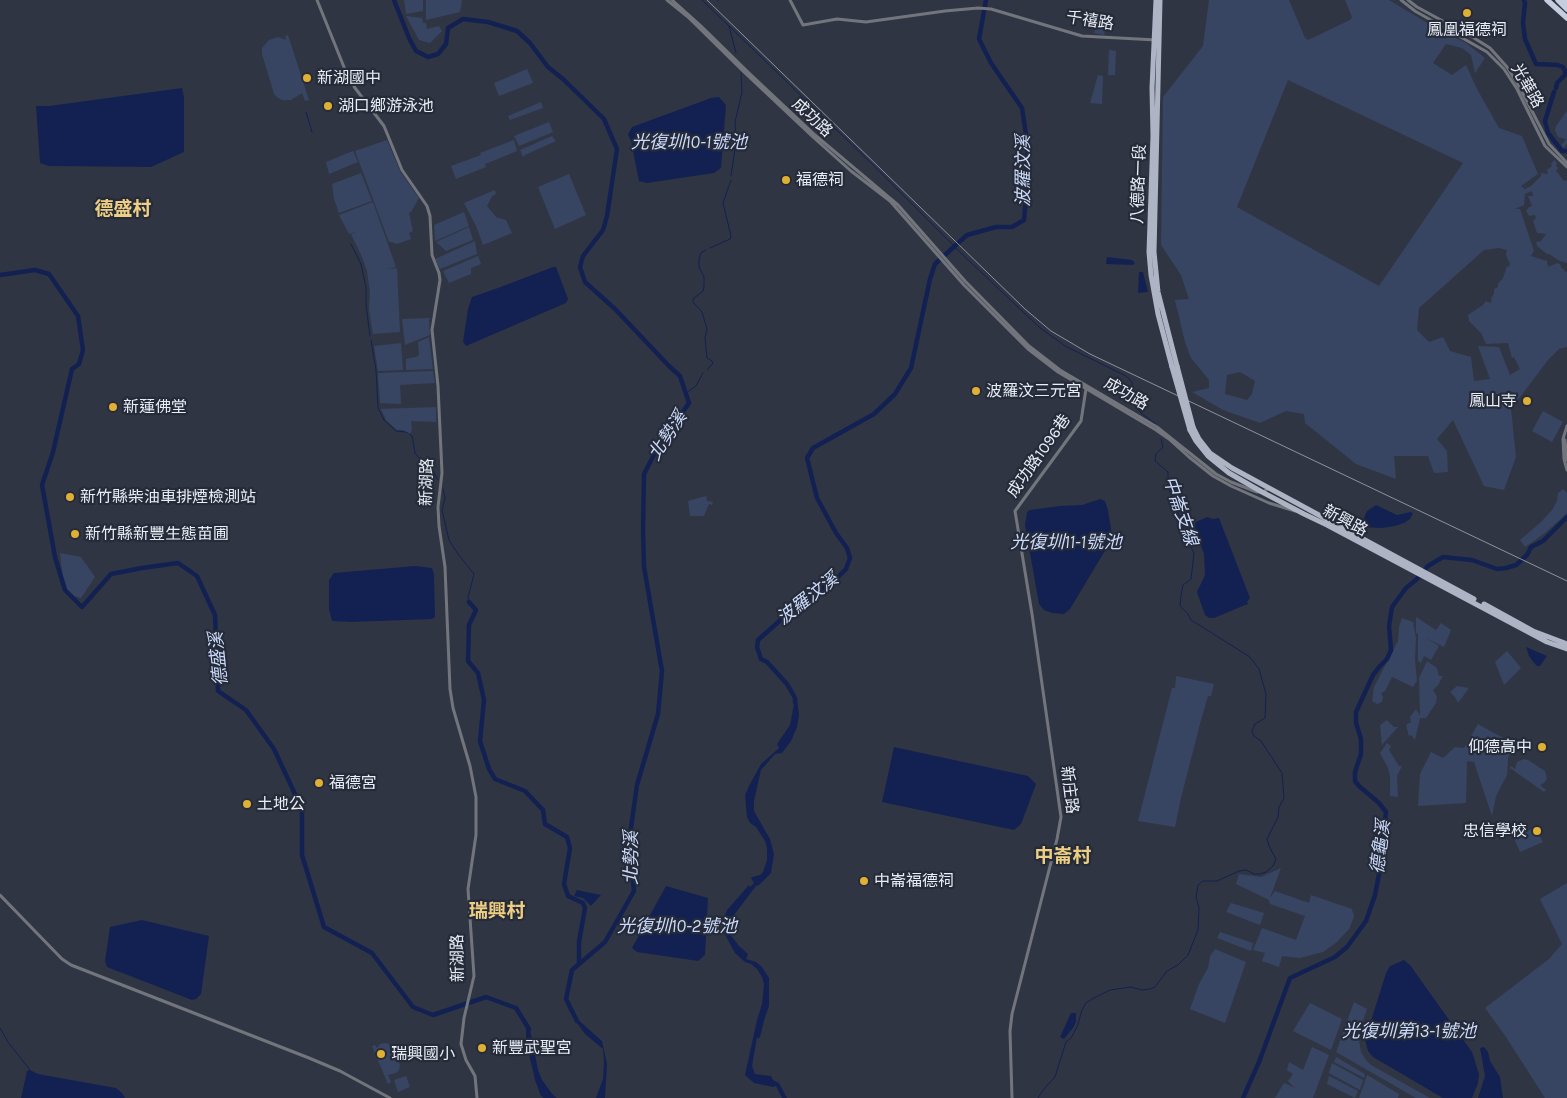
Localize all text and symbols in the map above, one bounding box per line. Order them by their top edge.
marker: 鳳凰福德祠 [1461,7,1473,19]
street label: 千禧路 [1065,8,1115,34]
place label: 鳳凰福德祠 [1427,20,1507,40]
street label: 光華路 [1507,60,1547,112]
place label: 新湖國中 [317,68,381,88]
marker: 新湖國中 [301,72,313,84]
street label: 成功路 [788,95,836,141]
place label: 湖口鄉游泳池 [338,96,434,116]
marker: 湖口鄉游泳池 [322,100,334,112]
water label: 光復圳10-1號池 [631,132,747,154]
water label: 波羅汶溪 [1013,135,1035,207]
street label: 八德路一段 [1128,144,1150,224]
place label: 福德祠 [796,170,844,190]
marker: 福德祠 [780,174,792,186]
district label: 德盛村 [95,199,151,221]
street label: 成功路 [1100,374,1152,414]
place label: 波羅汶三元宮 [986,381,1082,401]
marker: 波羅汶三元宮 [970,385,982,397]
place label: 鳳山寺 [1469,391,1517,411]
marker: 鳳山寺 [1521,395,1533,407]
place label: 新蓮佛堂 [123,397,187,417]
marker: 新蓮佛堂 [107,401,119,413]
water label: 北勢溪 [644,407,692,465]
street label: 成功路1096巷 [1003,411,1075,501]
street label: 新湖路 [417,458,437,506]
water label: 中崙支線 [1158,473,1202,549]
place label: 新竹縣柴油車排煙檢測站 [80,487,256,507]
marker: 新竹縣柴油車排煙檢測站 [64,491,76,503]
street label: 新興路 [1319,501,1371,541]
place label: 新竹縣新豐生態苗圃 [85,524,229,544]
marker: 新竹縣新豐生態苗圃 [69,528,81,540]
water label: 光復圳11-1號池 [1010,532,1122,554]
water label: 波羅汶溪 [773,568,843,630]
water label: 德盛溪 [205,631,233,687]
place label: 仰德高中 [1468,737,1532,757]
marker: 仰德高中 [1536,741,1548,753]
street label: 新庄路 [1057,765,1081,815]
place label: 福德宮 [329,773,377,793]
marker: 福德宮 [313,777,325,789]
place label: 土地公 [257,794,305,814]
marker: 土地公 [241,798,253,810]
water label: 德龜溪 [1367,819,1395,875]
place label: 忠信學校 [1463,821,1527,841]
marker: 忠信學校 [1531,825,1543,837]
water label: 北勢溪 [621,831,643,885]
district label: 中崙村 [1035,846,1091,868]
place label: 中崙福德祠 [874,871,954,891]
marker: 中崙福德祠 [858,875,870,887]
district label: 瑞興村 [469,901,525,923]
water label: 光復圳10-2號池 [617,916,737,938]
street label: 新湖路 [448,934,468,982]
water label: 光復圳第13-1號池 [1342,1021,1476,1043]
place label: 新豐武聖宮 [492,1038,572,1058]
marker: 新豐武聖宮 [476,1042,488,1054]
place label: 瑞興國小 [391,1044,455,1064]
marker: 瑞興國小 [375,1048,387,1060]

